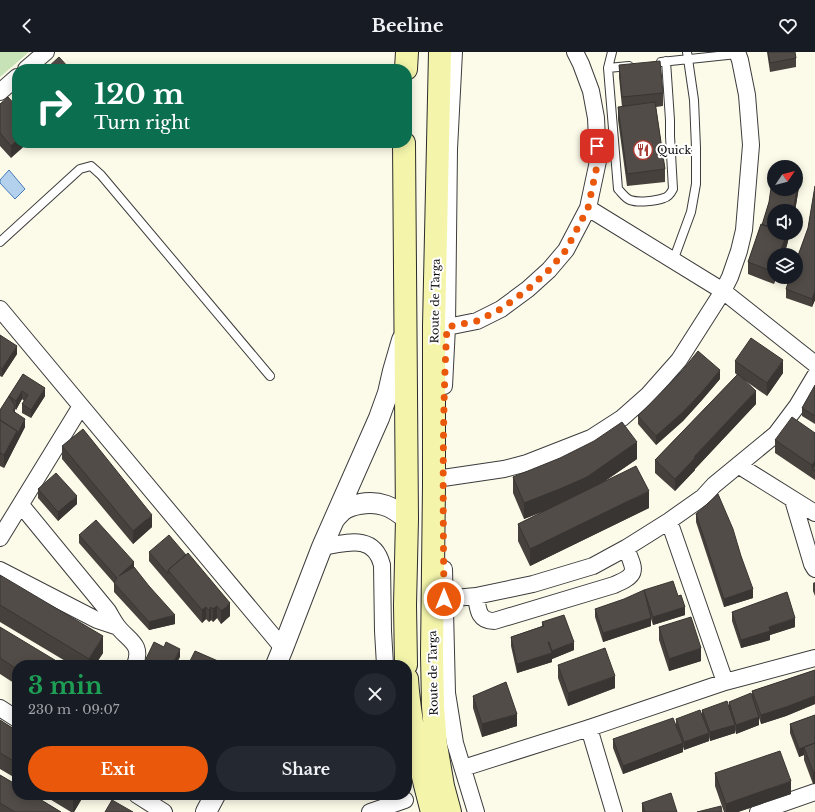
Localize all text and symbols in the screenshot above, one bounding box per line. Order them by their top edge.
icon: back [16,15,38,37]
text: Beeline [372,15,443,37]
icon: heart [777,15,799,37]
text: 120 m [94,77,184,112]
icon: right [28,80,80,132]
text: Turn right [94,112,190,134]
pin [580,129,614,163]
icon: arrive [586,135,608,157]
restaurant icon: Quick [632,139,654,161]
place label: Quick [657,143,691,157]
north arrow [767,160,803,196]
map controls [767,160,803,284]
button: sound [767,204,803,240]
button: layers [767,248,803,284]
street label: Route de Targa [427,257,443,344]
position arrow [423,578,465,620]
street label: Route de Targa [425,629,441,716]
text: 3 min [28,671,102,700]
button: close [354,673,396,715]
text: 230 m · 09:07 [28,701,119,718]
button: Exit [28,746,208,792]
button: Share [216,746,396,792]

